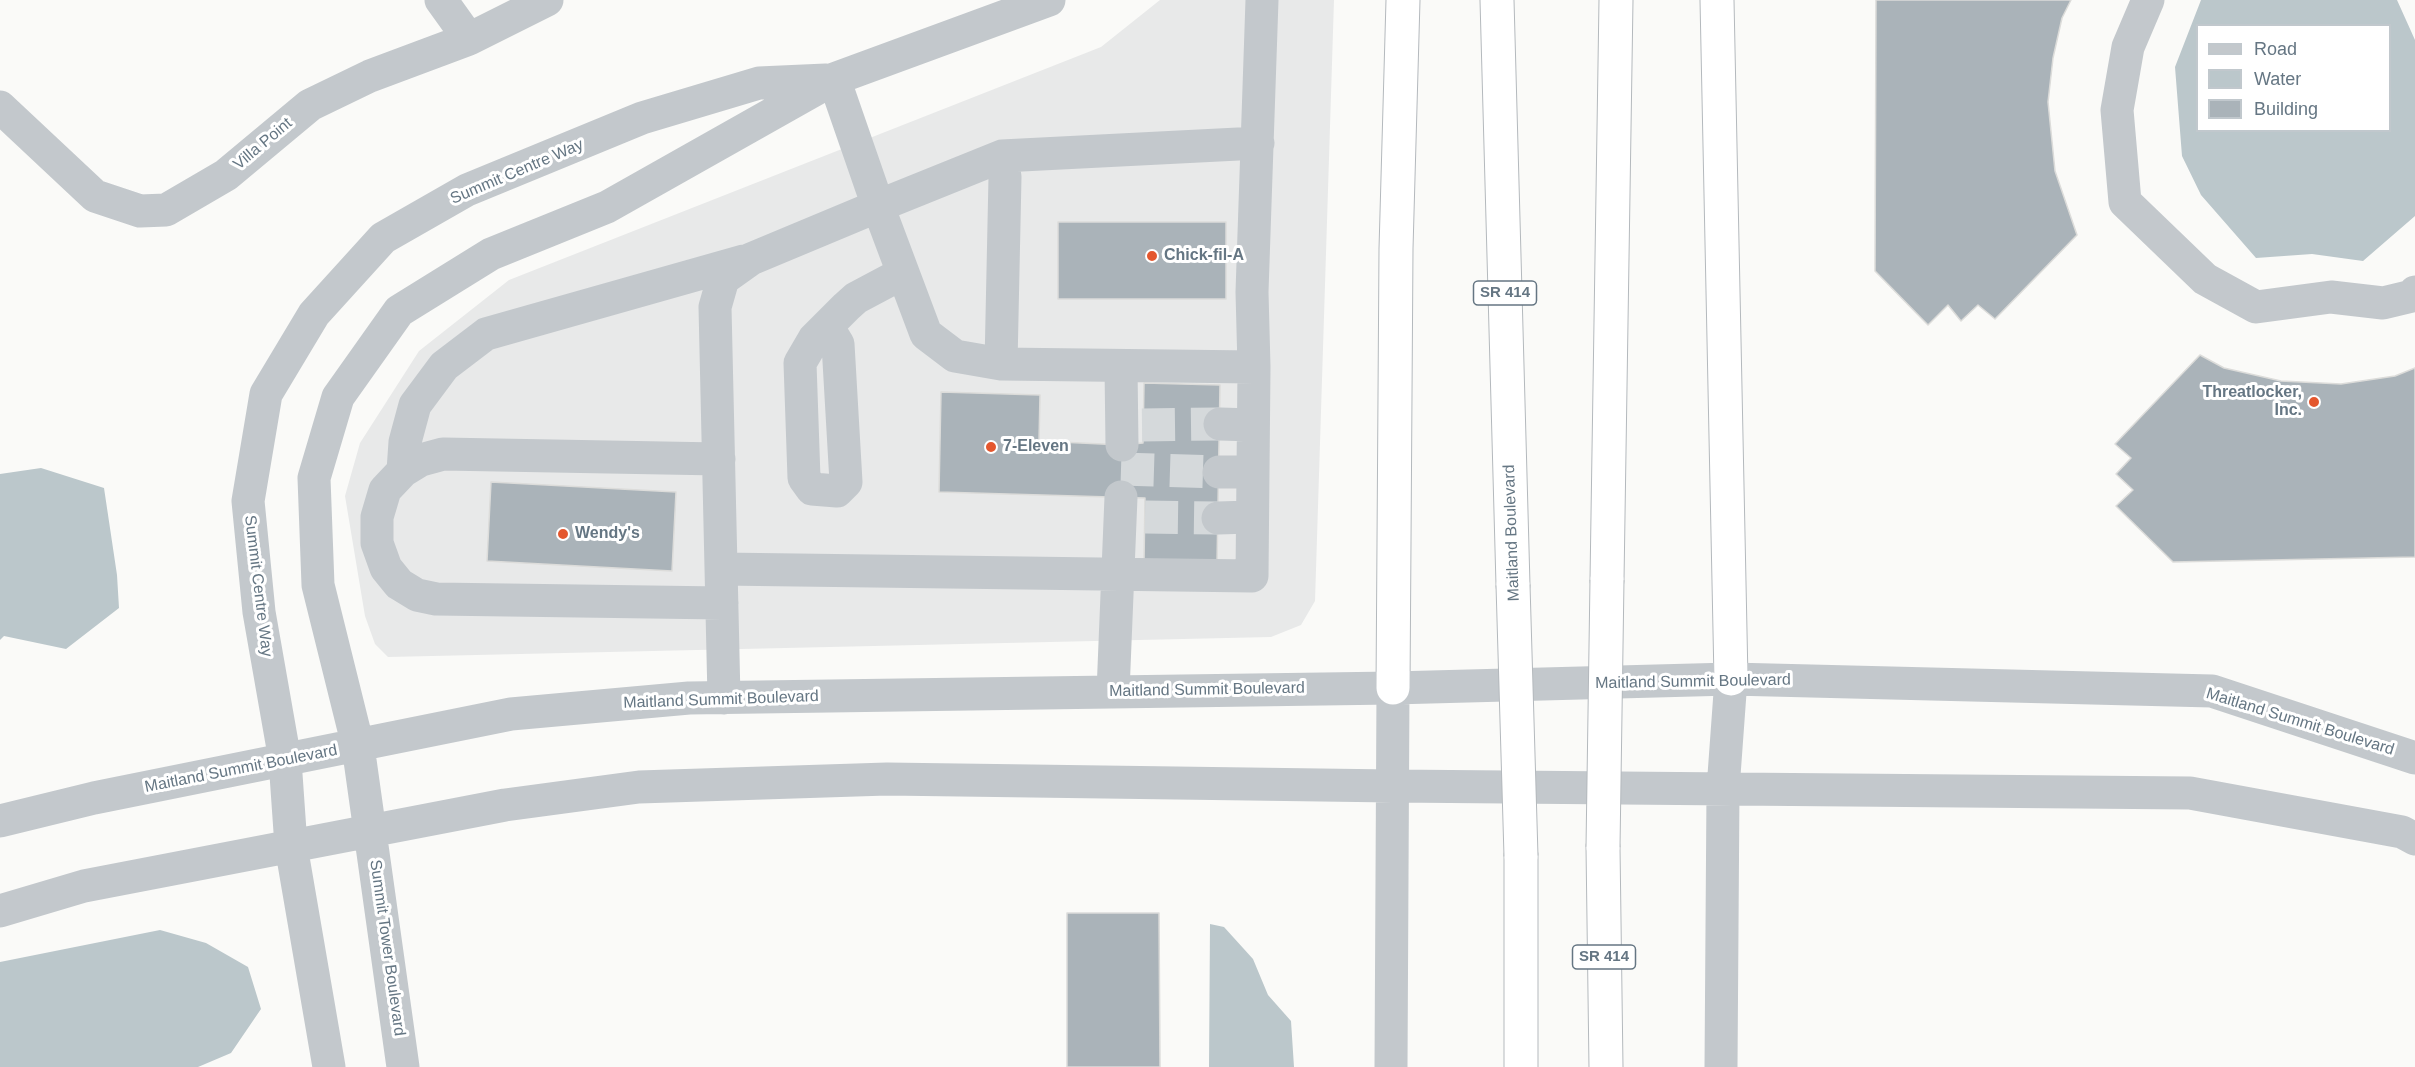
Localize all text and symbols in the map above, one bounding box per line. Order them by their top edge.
legend [2196,24,2391,132]
text: Road [2254,39,2297,59]
text: Water [2254,69,2301,89]
text: Building [2254,99,2318,119]
street label: Villa Point [230,114,296,174]
street label: Summit Centre Way [448,135,586,209]
place label: Chick-fil-A [1164,246,1244,266]
marker: Chick-fil-A [1145,249,1159,263]
road number: SR 414 [1474,281,1537,305]
place label: Threatlocker, Inc. [2202,383,2302,421]
marker: Threatlocker, Inc. [2307,395,2321,409]
place label: 7-Eleven [1003,437,1069,457]
marker: 7-Eleven [984,440,998,454]
street label: Maitland Boulevard [1500,464,1524,602]
street label: Summit Centre Way [240,514,276,658]
place label: Wendy's [575,524,640,544]
marker: Wendy's [556,527,570,541]
street label: Maitland Summit Boulevard [1595,671,1791,693]
street label: Maitland Summit Boulevard [1109,679,1305,701]
street label: Maitland Summit Boulevard [2204,684,2396,760]
street label: Maitland Summit Boulevard [623,687,819,713]
street label: Maitland Summit Boulevard [143,741,339,797]
street label: Summit Tower Boulevard [365,859,409,1037]
road number: SR 414 [1572,945,1636,969]

